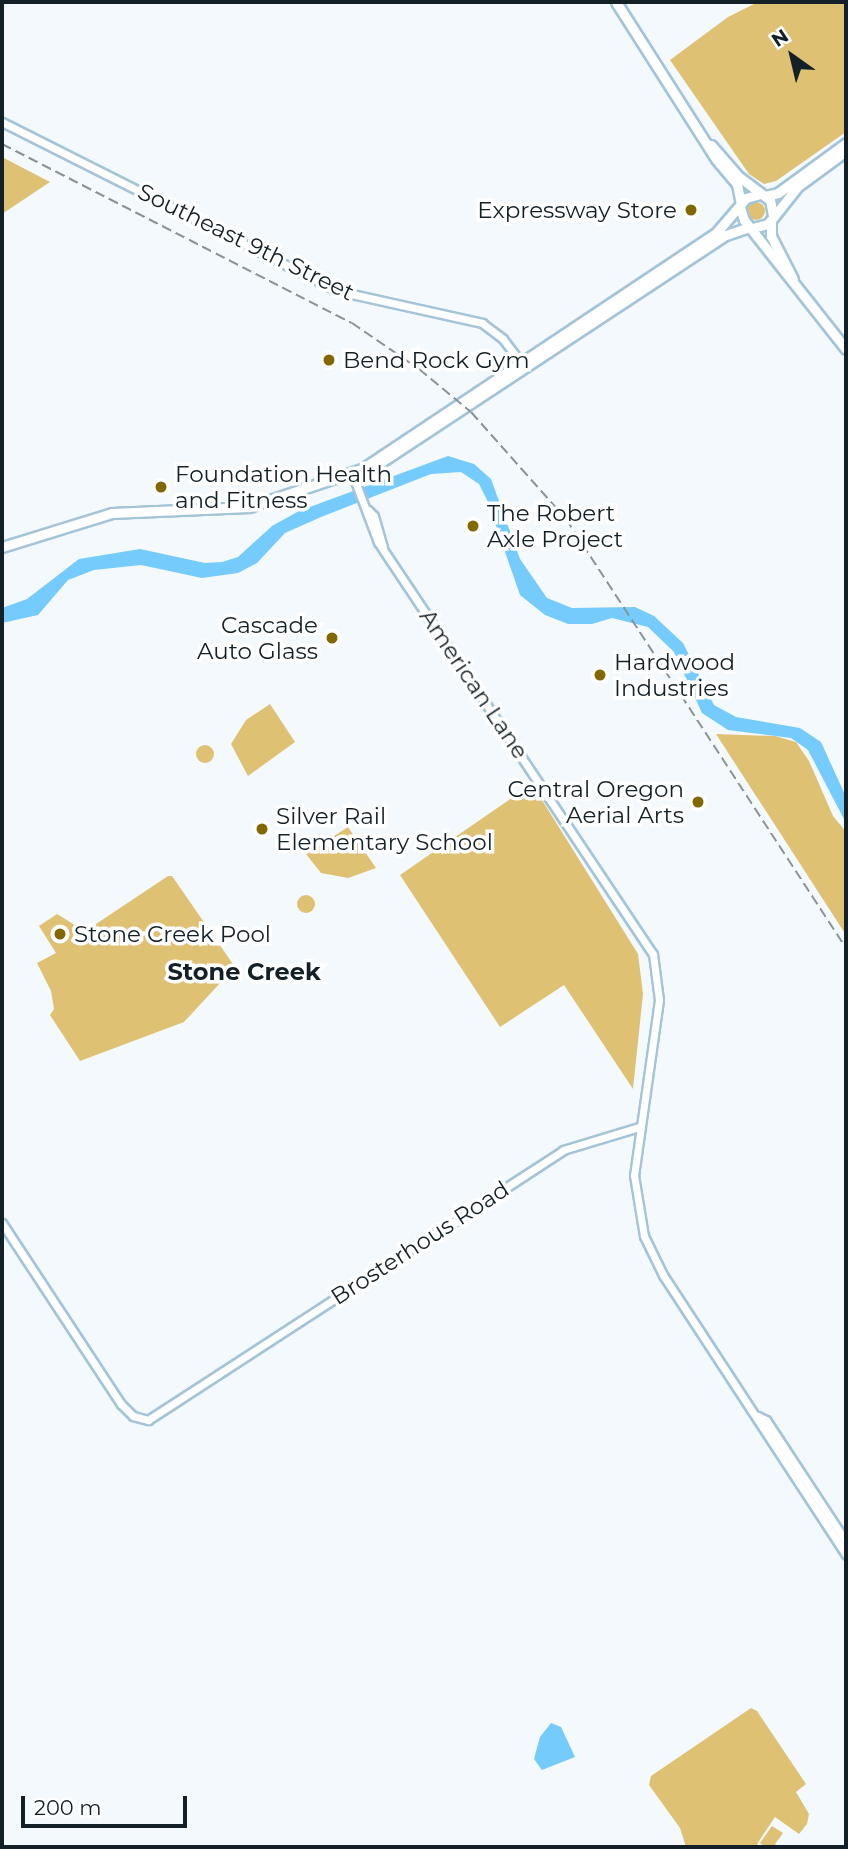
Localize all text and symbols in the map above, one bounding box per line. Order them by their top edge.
north arrow [757,21,827,91]
text: N [767,24,793,52]
street label: Southeast 9th Street [133,178,359,306]
place label: Expressway Store [477,196,677,224]
marker: Expressway Store [683,202,699,218]
place label: Bend Rock Gym [343,346,530,374]
marker: Bend Rock Gym [321,352,337,368]
place label: Foundation Health and Fitness [175,460,392,514]
marker: Foundation Health and Fitness [153,479,169,495]
place label: The Robert Axle Project [487,499,623,553]
marker: The Robert Axle Project [465,518,481,534]
street label: American Lane [414,604,534,764]
place label: Cascade Auto Glass [197,611,318,665]
marker: Cascade Auto Glass [324,630,340,646]
place label: Hardwood Industries [614,648,735,702]
marker: Hardwood Industries [592,667,608,683]
place label: Central Oregon Aerial Arts [508,775,684,829]
marker: Central Oregon Aerial Arts [690,794,706,810]
place label: Silver Rail Elementary School [276,802,493,856]
marker: Silver Rail Elementary School [254,821,270,837]
place label: Stone Creek Pool [74,920,271,948]
marker: Stone Creek Pool [52,926,68,942]
district label: Stone Creek [167,958,321,986]
street label: Brosterhous Road [326,1175,514,1311]
scale bar [24,1783,191,1827]
text: 200 m [34,1795,101,1820]

